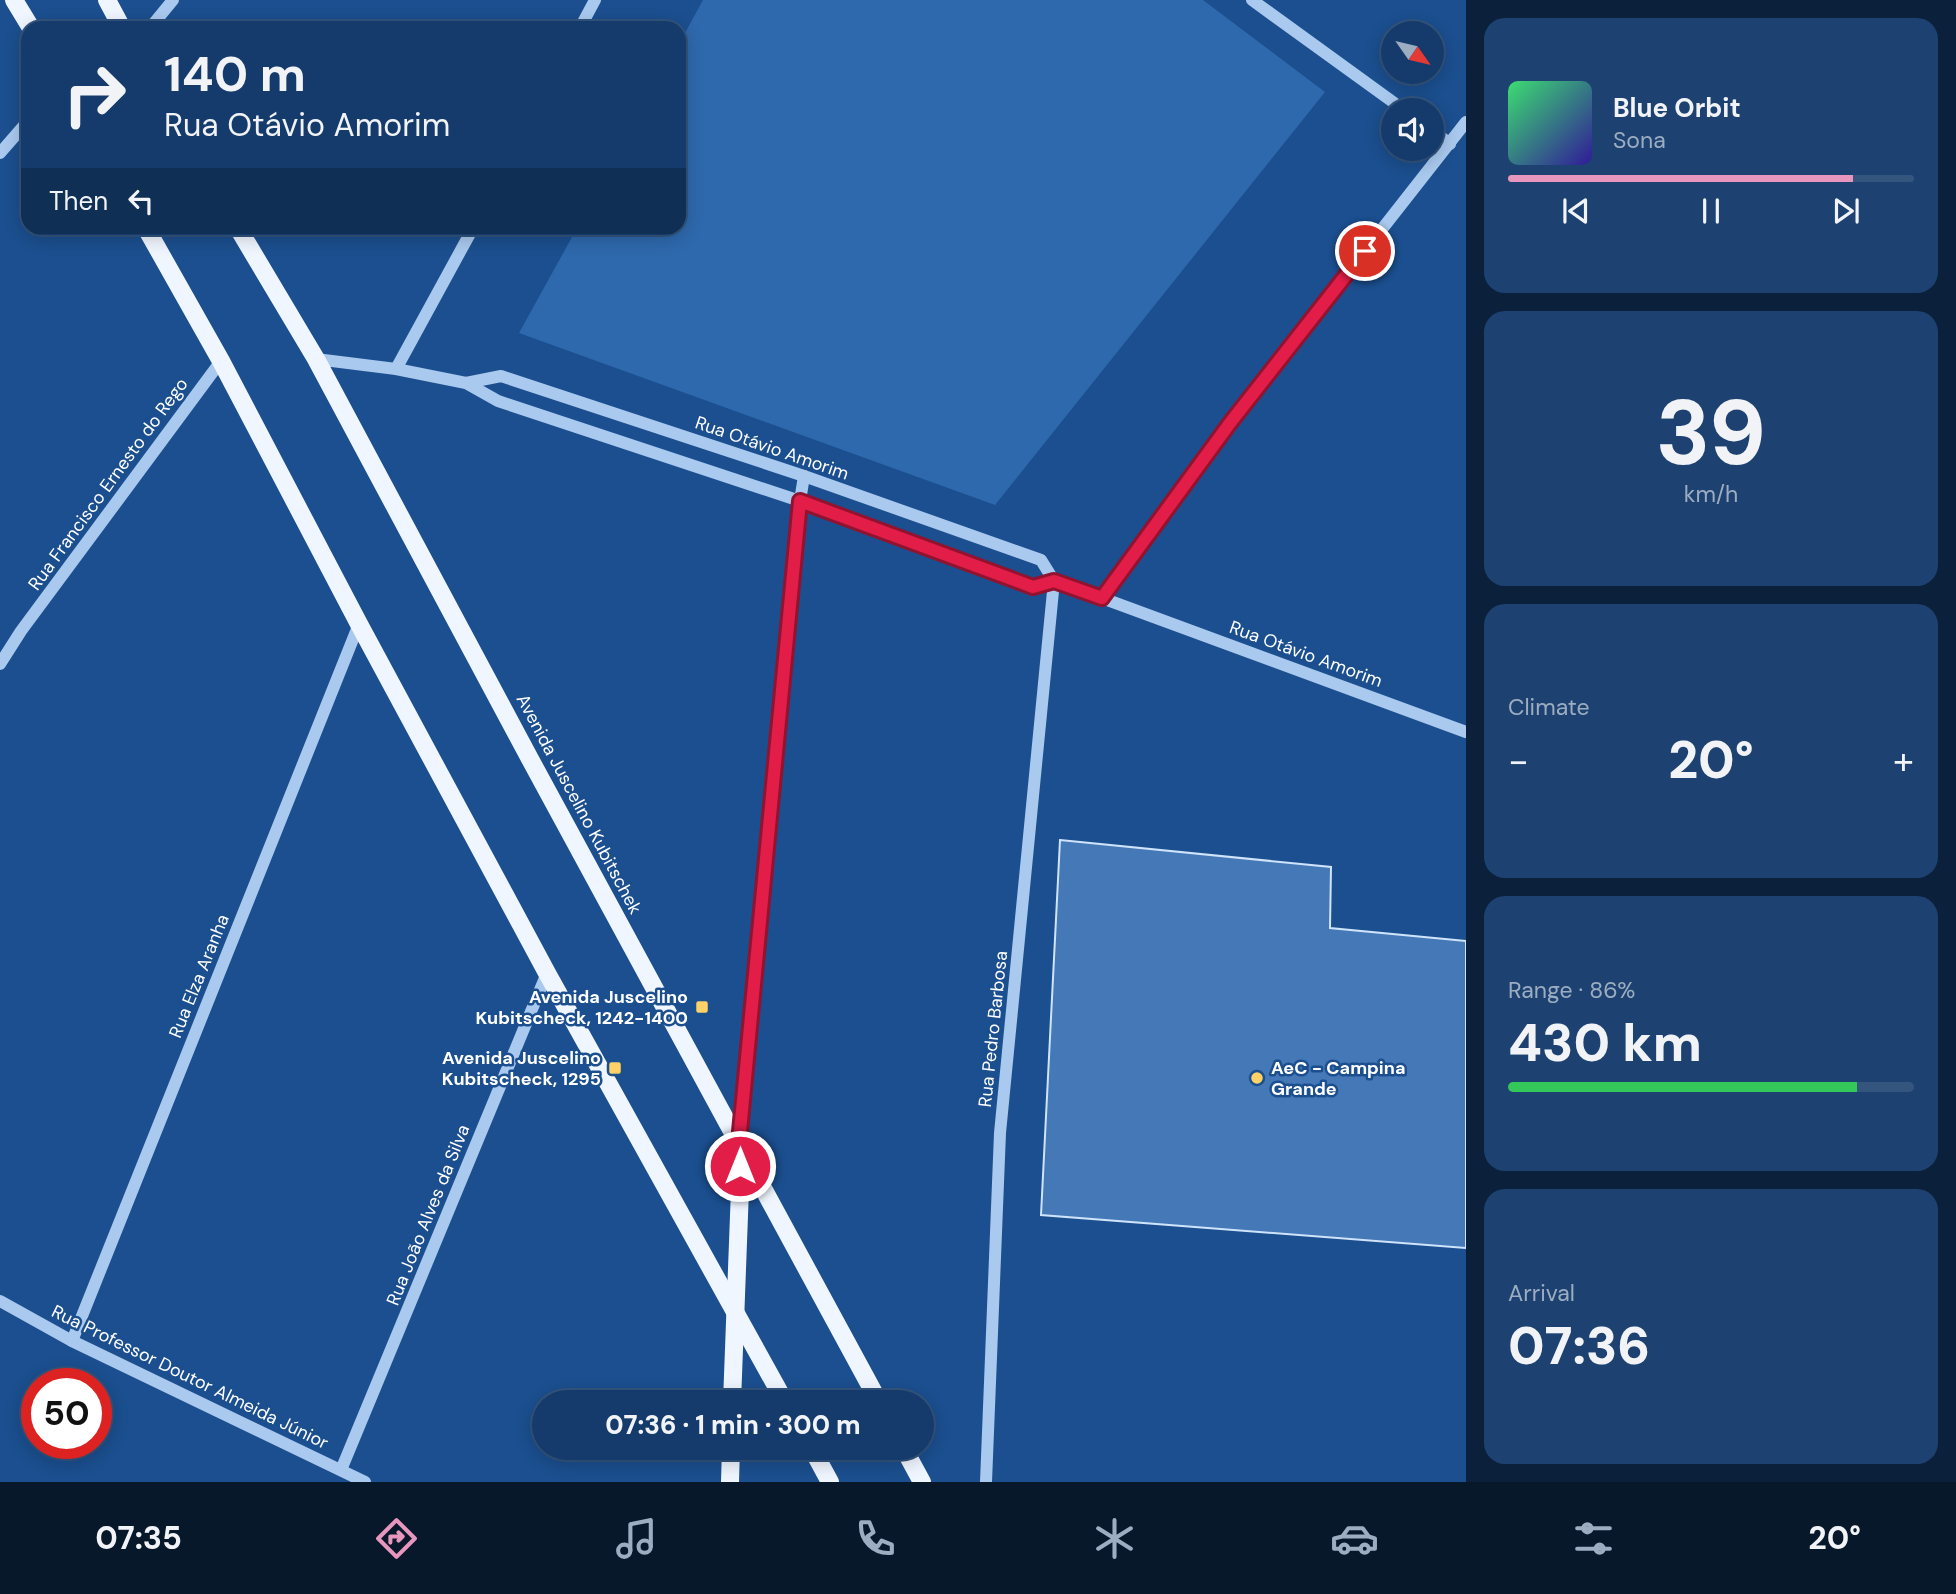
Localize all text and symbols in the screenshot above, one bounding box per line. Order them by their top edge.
north arrow [1381,21,1444,84]
map controls [1381,21,1444,161]
text: 140 m [164,42,306,106]
icon: right [49,49,140,140]
text: Blue Orbit [1613,91,1741,125]
button: sound [1381,98,1444,161]
text: Rua Otávio Amorim [164,104,450,146]
text: Sona [1613,125,1666,155]
icon: left [122,182,160,220]
text: Then [49,184,108,218]
icon: previous [1557,192,1595,230]
icon: pause [1692,192,1730,230]
icon: next [1827,192,1865,230]
pin [1335,221,1395,281]
icon: arrive [1346,232,1384,270]
street label: Rua Francisco Ernesto do Rego [23,373,193,595]
text: 39 [1656,374,1766,492]
street label: Rua Otávio Amorim [692,410,852,486]
text: km/h [1684,479,1738,509]
street label: Rua Otávio Amorim [1226,615,1386,693]
street label: Avenida Juscelino Kubitschek [511,690,647,918]
text: Climate [1508,692,1590,722]
text: 20° [1668,726,1754,794]
text: − [1508,736,1529,786]
text: + [1893,736,1914,786]
street label: Rua Elza Aranha [163,911,235,1041]
street label: Rua Pedro Barbosa [973,950,1013,1108]
text: Range · 86% [1508,975,1635,1005]
place label: Avenida Juscelino Kubitscheck, 1242-1400 [475,985,688,1030]
marker: Avenida Juscelino Kubitscheck, 1242-1400 [694,999,710,1015]
text: 430 km [1508,1009,1702,1077]
place label: Avenida Juscelino Kubitscheck, 1295 [442,1046,601,1091]
place label: AeC - Campina Grande [1271,1056,1405,1101]
marker: Avenida Juscelino Kubitscheck, 1295 [607,1060,623,1076]
marker: AeC - Campina Grande [1249,1070,1265,1086]
street label: Rua João Alves da Silva [381,1121,475,1309]
position arrow [703,1129,777,1203]
text: Arrival [1508,1278,1575,1308]
street label: Rua Professor Doutor Almeida Júnior [48,1299,333,1455]
text: 07:36 [1508,1312,1650,1380]
speed limit sign: 50 [21,1368,112,1459]
text: 07:36 · 1 min · 300 m [605,1408,861,1442]
icon: directions [372,1514,421,1563]
icon: music [612,1514,661,1563]
icon: phone [851,1514,900,1563]
icon: climate [1090,1514,1139,1563]
icon: car [1330,1514,1379,1563]
icon: filters [1569,1514,1618,1563]
text: 07:35 [95,1517,182,1559]
text: 20° [1808,1517,1861,1559]

